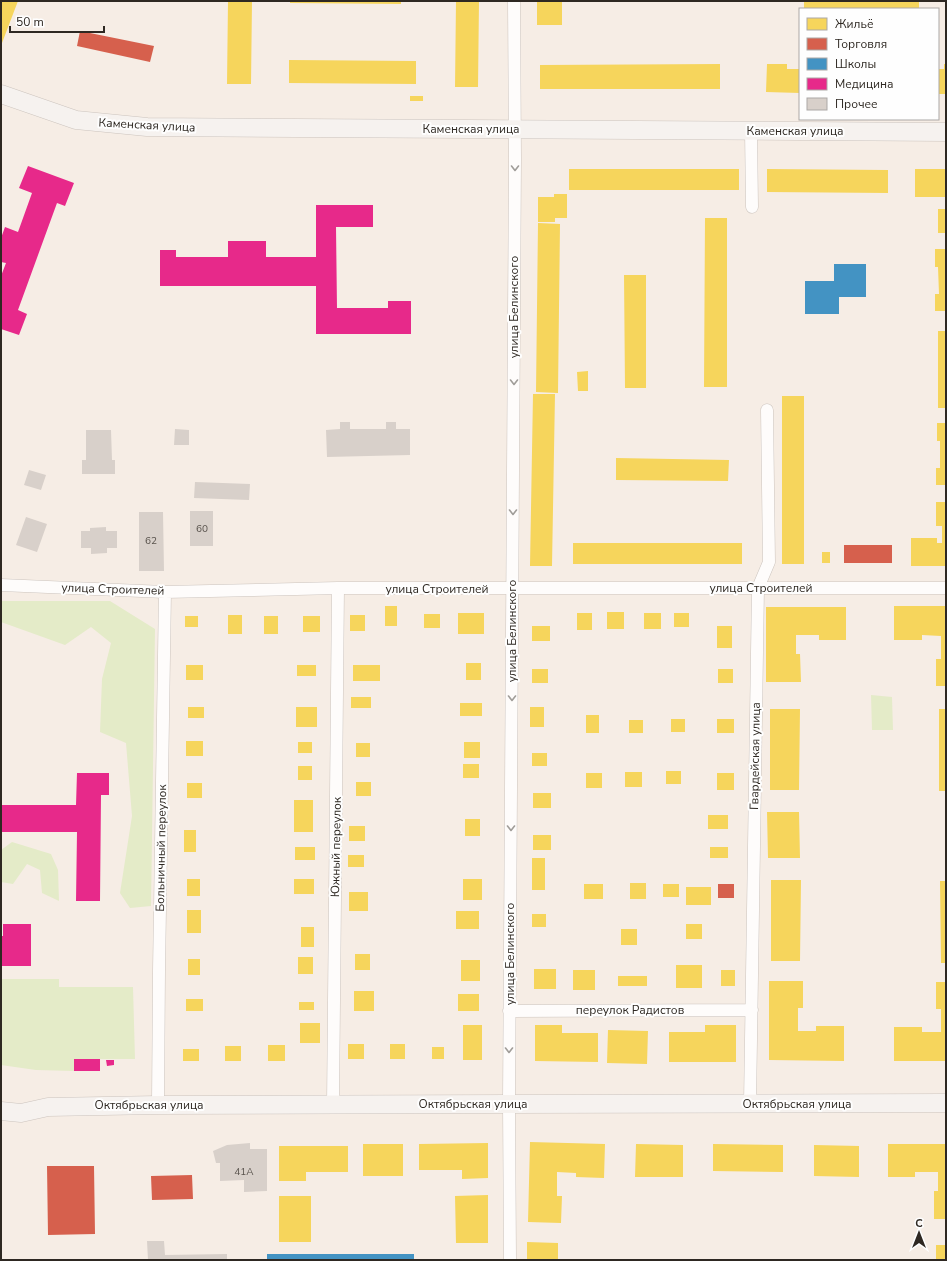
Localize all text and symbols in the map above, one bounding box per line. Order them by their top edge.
scale bar [10,8,104,34]
legend [799,8,939,120]
text: 50 m [16,14,44,30]
text: Жильё [835,16,873,32]
text: Торговля [835,36,887,52]
text: Школы [835,56,876,72]
text: Медицина [835,76,894,92]
text: Прочее [835,96,878,112]
street label: Каменская улица [98,114,196,136]
street label: Каменская улица [422,121,520,137]
street label: Каменская улица [746,123,844,139]
one-way arrow [511,165,519,171]
street label: улица Белинского [506,255,522,358]
one-way arrow [509,379,518,385]
one-way arrow [509,509,517,515]
house number: 60 [196,522,208,536]
house number: 62 [145,534,157,548]
street label: улица Строителей [61,579,165,599]
street label: улица Белинского [504,579,520,682]
street label: улица Строителей [709,580,813,596]
street label: улица Строителей [385,581,489,597]
one-way arrow [507,695,516,701]
street label: Гвардейская улица [746,702,764,810]
street label: Больничный переулок [152,783,170,912]
street label: Южный переулок [327,796,345,897]
one-way arrow [507,825,515,831]
street label: улица Белинского [502,902,518,1005]
street label: переулок Радистов [576,1002,685,1018]
one-way arrow [505,1047,513,1053]
street label: Октябрьская улица [418,1096,528,1112]
street label: Октябрьская улица [742,1096,852,1112]
street label: Октябрьская улица [94,1097,204,1113]
house number: 41А [234,1165,254,1179]
north arrow [899,1213,939,1253]
text: С [915,1216,923,1231]

